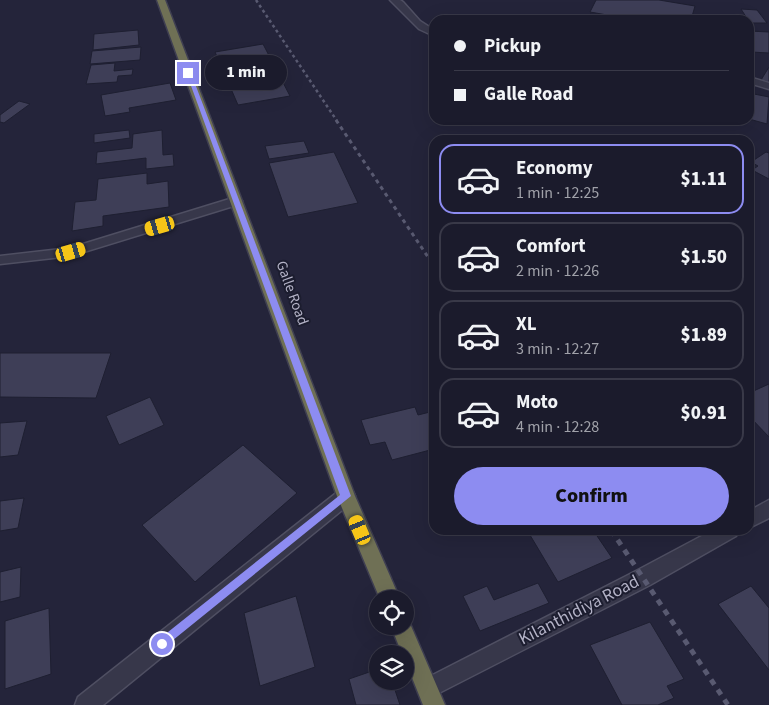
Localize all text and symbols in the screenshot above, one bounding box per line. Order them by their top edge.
text: Pickup [484,33,541,60]
callout: 1 min [206,56,288,90]
text: 1 min [226,61,266,83]
route end [177,62,199,84]
text: Galle Road [484,81,573,108]
text: Economy [516,155,593,182]
icon: car [456,157,501,202]
text: $1.11 [681,166,727,193]
text: 1 min · 12:25 [516,182,599,204]
car [143,215,176,237]
text: Comfort [516,233,586,260]
icon: car [456,235,501,280]
car [54,241,87,263]
text: $1.50 [681,244,727,271]
street label: Galle Road [271,258,313,328]
text: 2 min · 12:26 [516,260,599,282]
text: XL [516,311,537,338]
icon: car [456,313,501,358]
text: $1.89 [681,322,727,349]
text: 3 min · 12:27 [516,338,599,360]
text: Moto [516,389,558,416]
icon: car [456,391,501,436]
text: $0.91 [681,400,727,427]
text: 4 min · 12:28 [516,416,599,438]
button: Confirm [454,467,729,525]
car [347,513,372,547]
street label: Kilanthidiya Road [514,569,644,651]
map controls [369,590,414,690]
button: locate [369,590,414,635]
route start [151,633,173,655]
button: layers [369,645,414,690]

